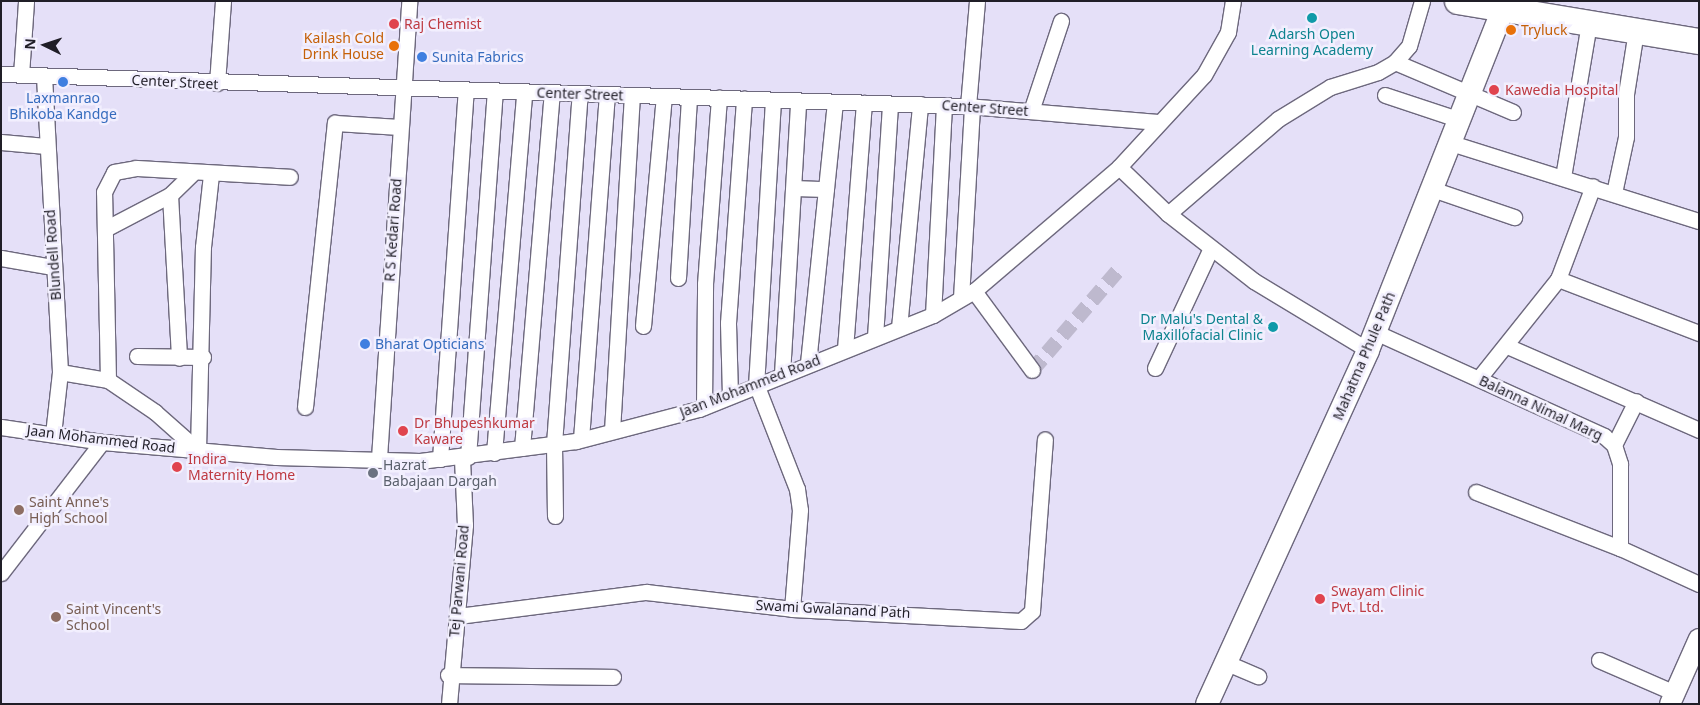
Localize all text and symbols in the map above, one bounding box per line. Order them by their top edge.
marker: Adarsh Open Learning Academy [1306,12,1318,24]
place label: Raj Chemist [404,16,482,32]
marker: Raj Chemist [388,18,400,30]
north arrow [20,20,70,70]
place label: Tryluck [1521,22,1567,38]
marker: Tryluck [1505,24,1517,36]
place label: Adarsh Open Learning Academy [1251,26,1373,58]
place label: Kailash Cold Drink House [303,30,384,62]
text: N [20,38,39,50]
marker: Kailash Cold Drink House [388,40,400,52]
place label: Sunita Fabrics [432,49,524,65]
marker: Sunita Fabrics [416,51,428,63]
street label: Center Street [131,71,219,93]
marker: Laxmanrao Bhikoba Kandge [57,76,69,88]
place label: Kawedia Hospital [1505,82,1618,98]
marker: Kawedia Hospital [1487,83,1501,97]
street label: Center Street [536,84,624,104]
place label: Laxmanrao Bhikoba Kandge [9,90,117,122]
street label: Center Street [941,97,1029,119]
street label: R S Kedari Road [381,178,405,282]
street label: Blundell Road [41,209,65,301]
street label: Mahatma Phule Path [1329,289,1399,423]
place label: Dr Malu's Dental & Maxillofacial Clinic [1140,311,1263,344]
marker: Dr Malu's Dental & Maxillofacial Clinic [1267,321,1279,333]
place label: Bharat Opticians [375,336,484,352]
marker: Bharat Opticians [359,338,371,350]
street label: Jaan Mohammed Road [677,351,823,421]
street label: Balanna Nimal Marg [1477,372,1605,444]
place label: Dr Bhupeshkumar Kaware [414,415,535,448]
street label: Jaan Mohammed Road [26,422,176,456]
marker: Dr Bhupeshkumar Kaware [396,424,410,438]
place label: Indira Maternity Home [188,451,295,484]
place label: Hazrat Babajaan Dargah [383,457,497,490]
marker: Indira Maternity Home [170,460,184,474]
marker: Hazrat Babajaan Dargah [367,467,379,479]
place label: Saint Anne's High School [29,494,109,526]
marker: Saint Anne's High School [13,504,25,516]
street label: Tej Parwani Road [446,524,472,638]
place label: Swayam Clinic Pvt. Ltd. [1331,583,1424,616]
marker: Swayam Clinic Pvt. Ltd. [1313,592,1327,606]
street label: Swami Gwalanand Path [755,597,911,621]
place label: Saint Vincent's School [66,601,161,634]
marker: Saint Vincent's School [50,611,62,623]

